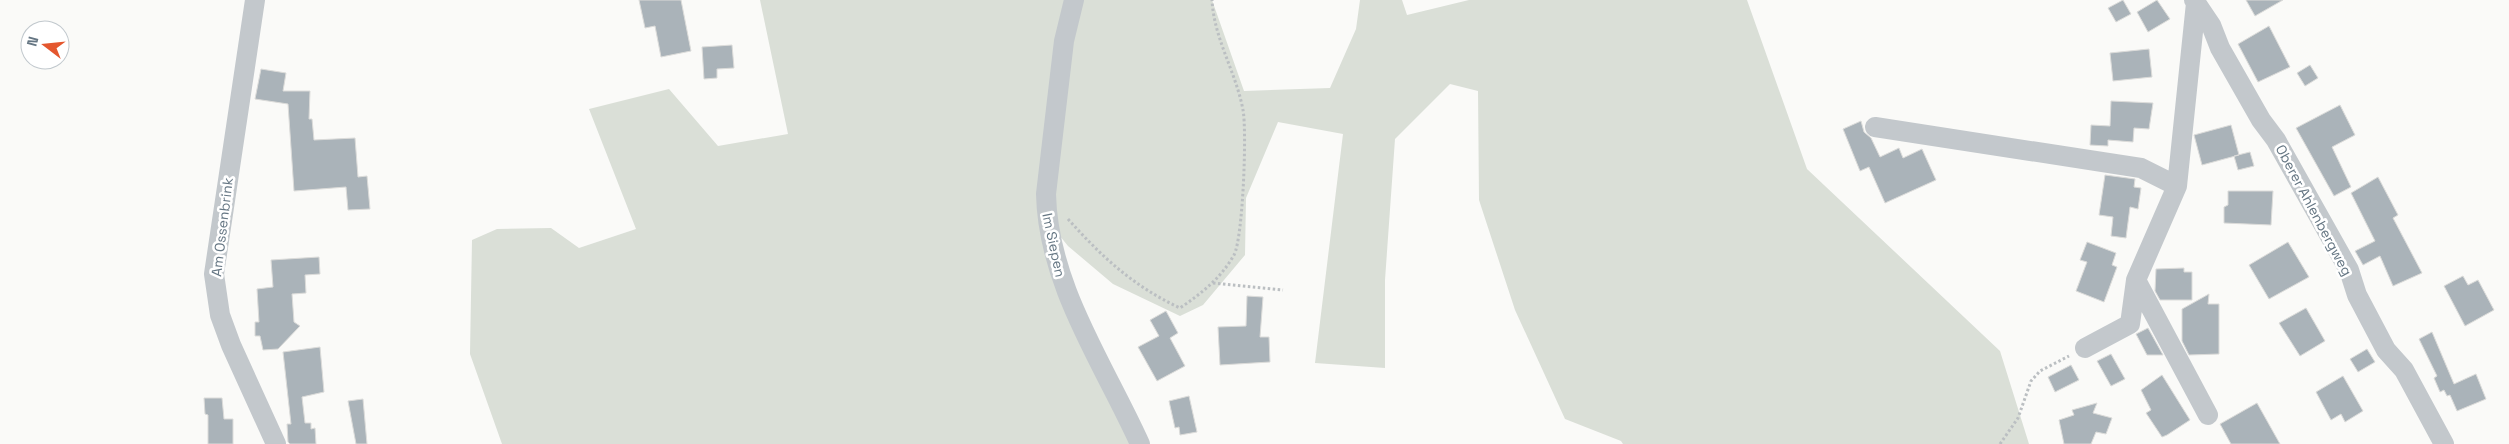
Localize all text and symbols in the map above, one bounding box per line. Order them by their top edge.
north arrow [20,20,70,70]
text: N [23,34,42,48]
street label: Oberer Ahlenbergweg [2272,141,2356,279]
street label: Am Ossenbrink [207,176,237,277]
street label: Im Siepen [1038,211,1070,279]

